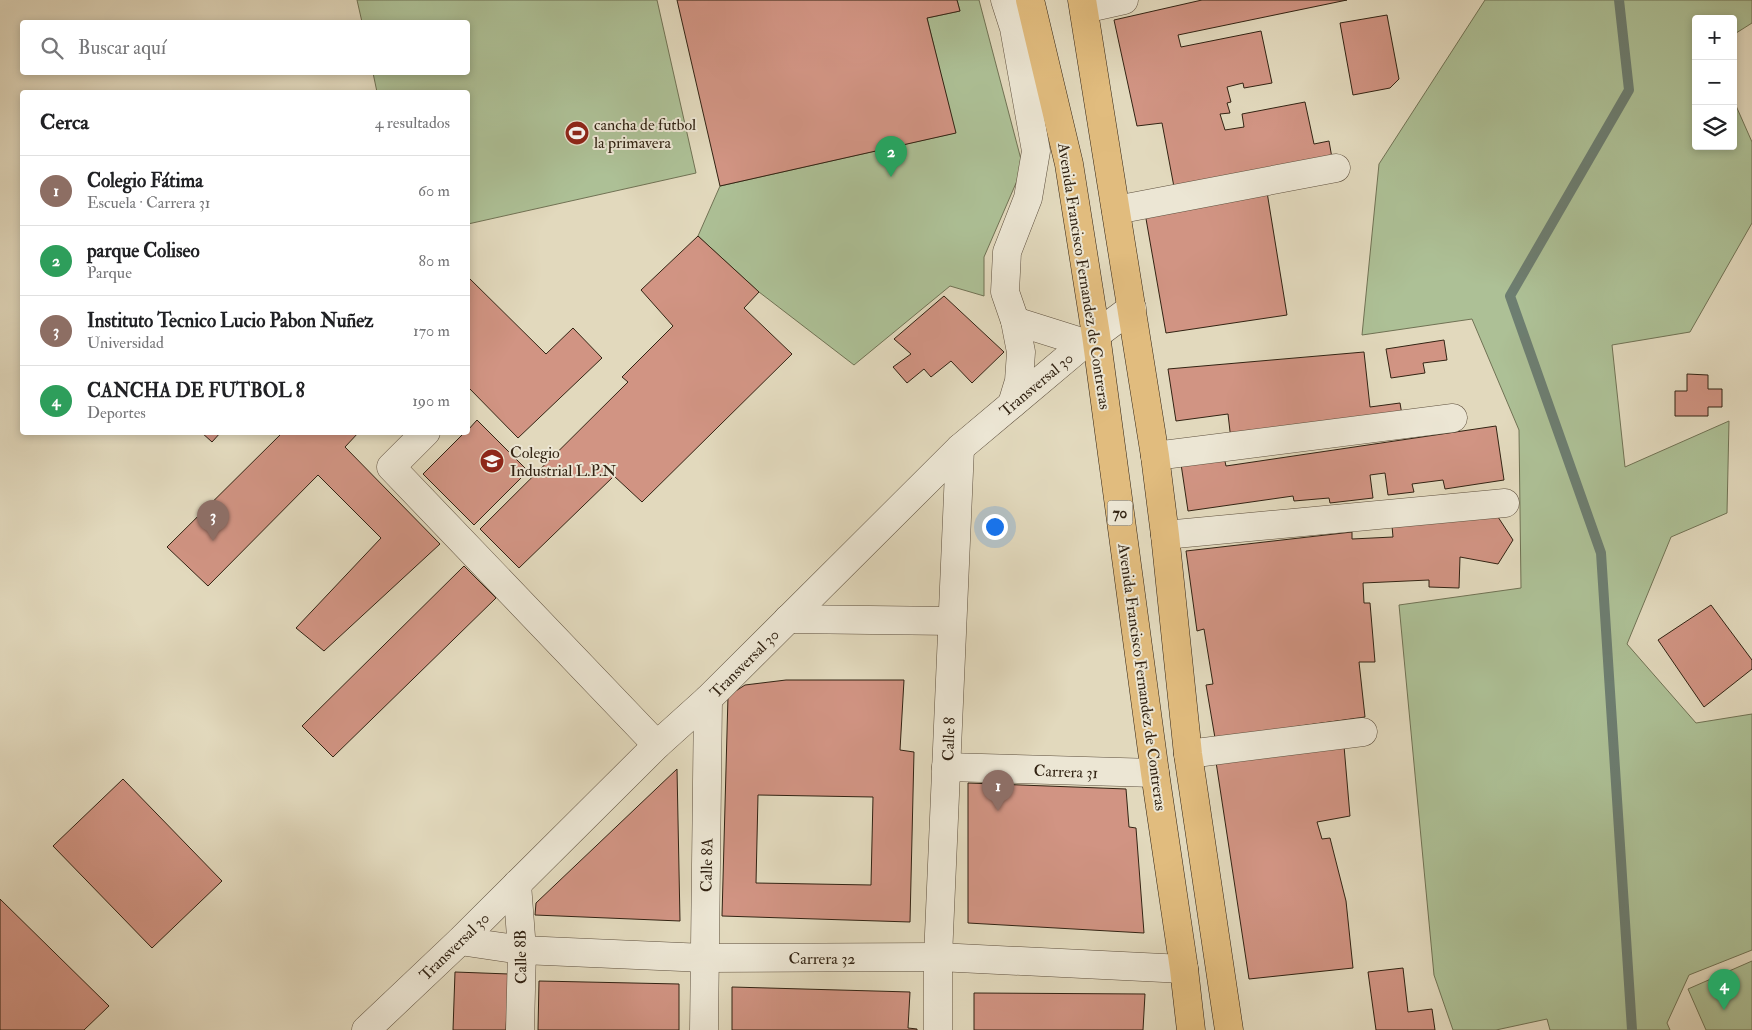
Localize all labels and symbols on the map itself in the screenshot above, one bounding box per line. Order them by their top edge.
place label: cancha de futbol la primavera [594,115,696,154]
sports icon: cancha de futbol la primavera [564,120,590,146]
pin: 2 [875,136,907,177]
street label: Avenida Francisco Fernandez de Contreras [1053,140,1115,411]
street label: Transversal 30 [996,348,1077,421]
place label: Colegio Industrial L.P.N [510,443,617,481]
school or university icon: Colegio Industrial L.P.N [479,448,505,474]
pin: 3 [197,500,229,541]
road number: 70 [1108,500,1132,526]
your location [982,514,1008,540]
street label: Avenida Francisco Fernandez de Contreras [1113,541,1171,812]
street label: Transversal 30 [706,625,783,702]
street label: Calle 8 [938,716,960,761]
street label: Carrera 31 [1033,761,1099,783]
pin: 1 [982,770,1014,811]
street label: Calle 8A [697,838,717,892]
street label: Transversal 30 [415,908,494,985]
street label: Calle 8B [511,930,531,984]
street label: Carrera 32 [789,949,855,969]
pin: 4 [1708,969,1740,1010]

